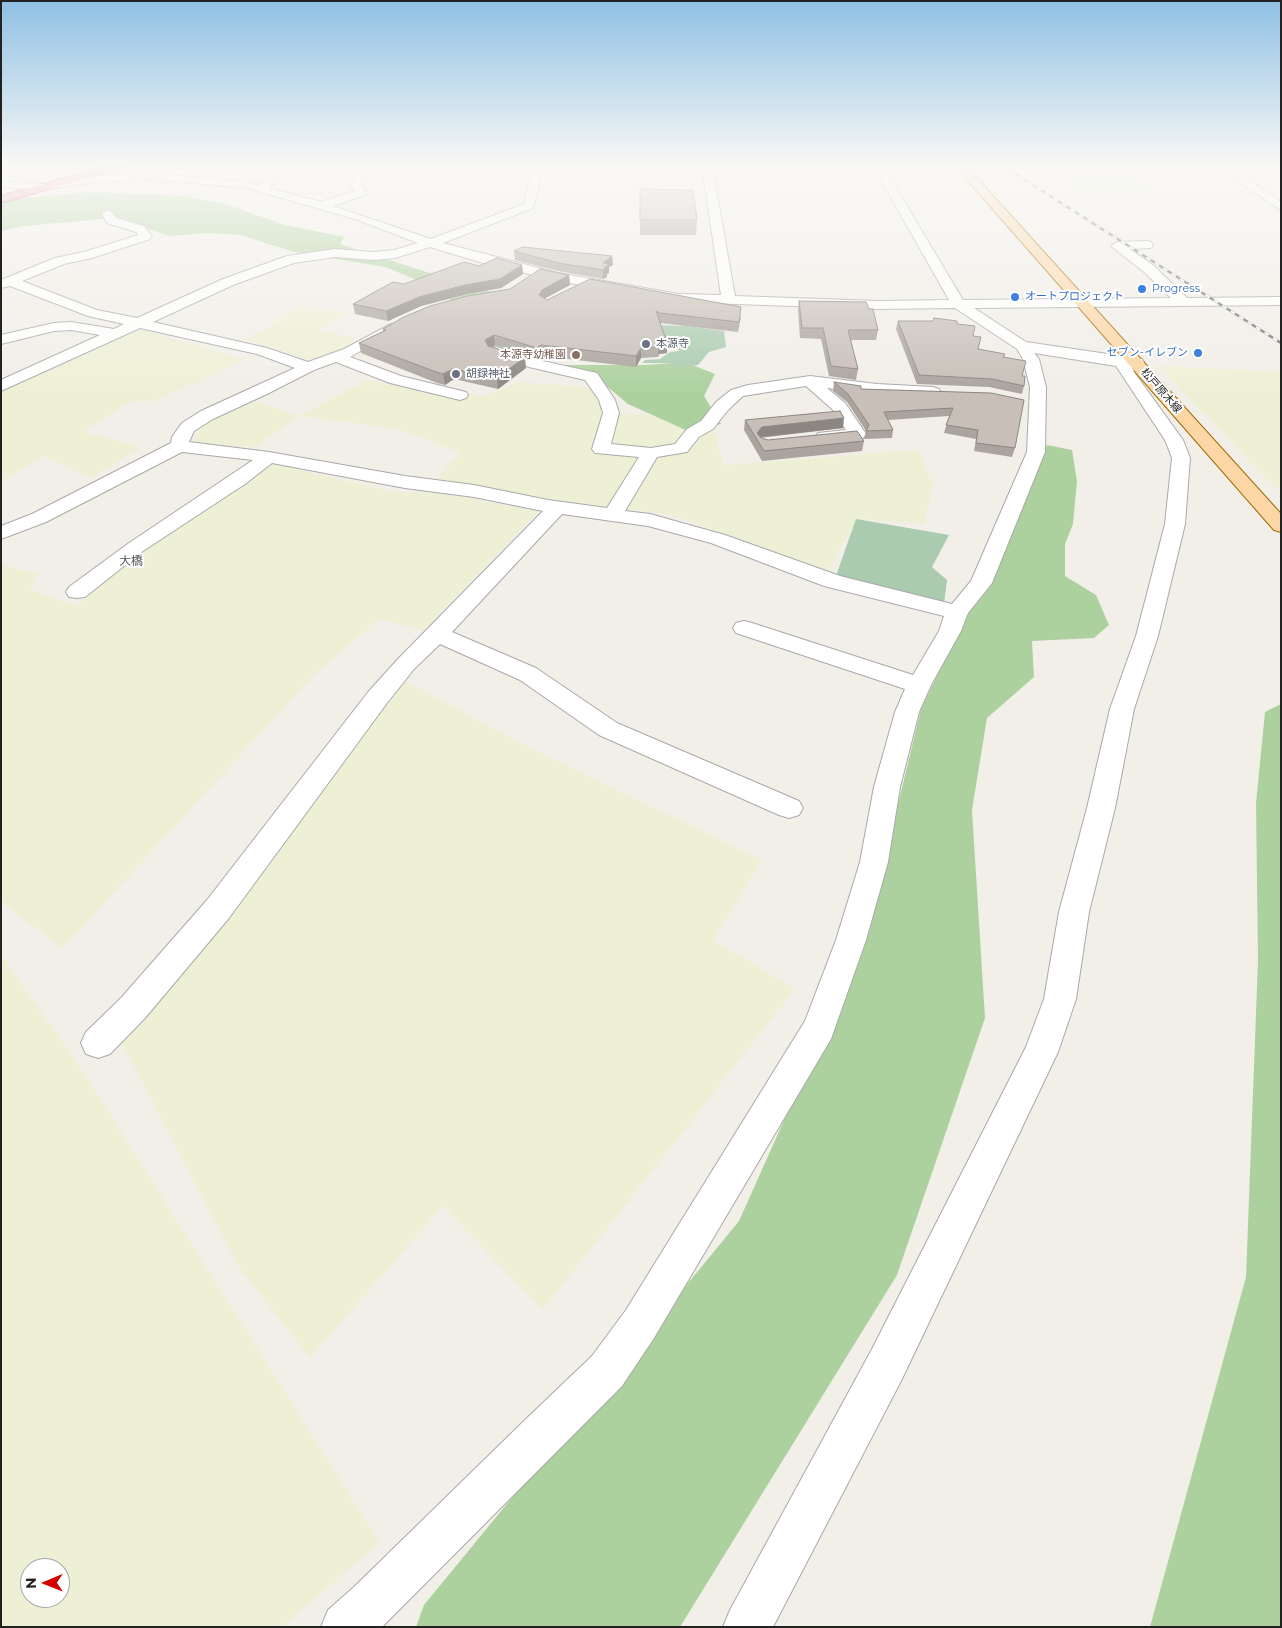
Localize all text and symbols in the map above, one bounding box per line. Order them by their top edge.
place label: Progress [1152,282,1200,296]
marker: Progress [1136,283,1148,295]
place label: オートプロジェクト [1025,290,1124,304]
marker: オートプロジェクト [1009,291,1021,303]
place label: 本源寺 [656,337,689,351]
marker: 本源寺 [640,338,652,350]
place label: セブン-イレブン [1107,346,1188,360]
marker: セブン-イレブン [1192,347,1204,359]
place label: 本源寺幼稚園 [500,348,566,362]
marker: 本源寺幼稚園 [570,349,582,361]
street label: 松戸原木線 [1138,366,1184,416]
place label: 胡録神社 [466,367,510,381]
marker: 胡録神社 [450,368,462,380]
district label: 大橋 [119,554,143,568]
north arrow [20,1558,70,1608]
text: N [22,1577,40,1589]

